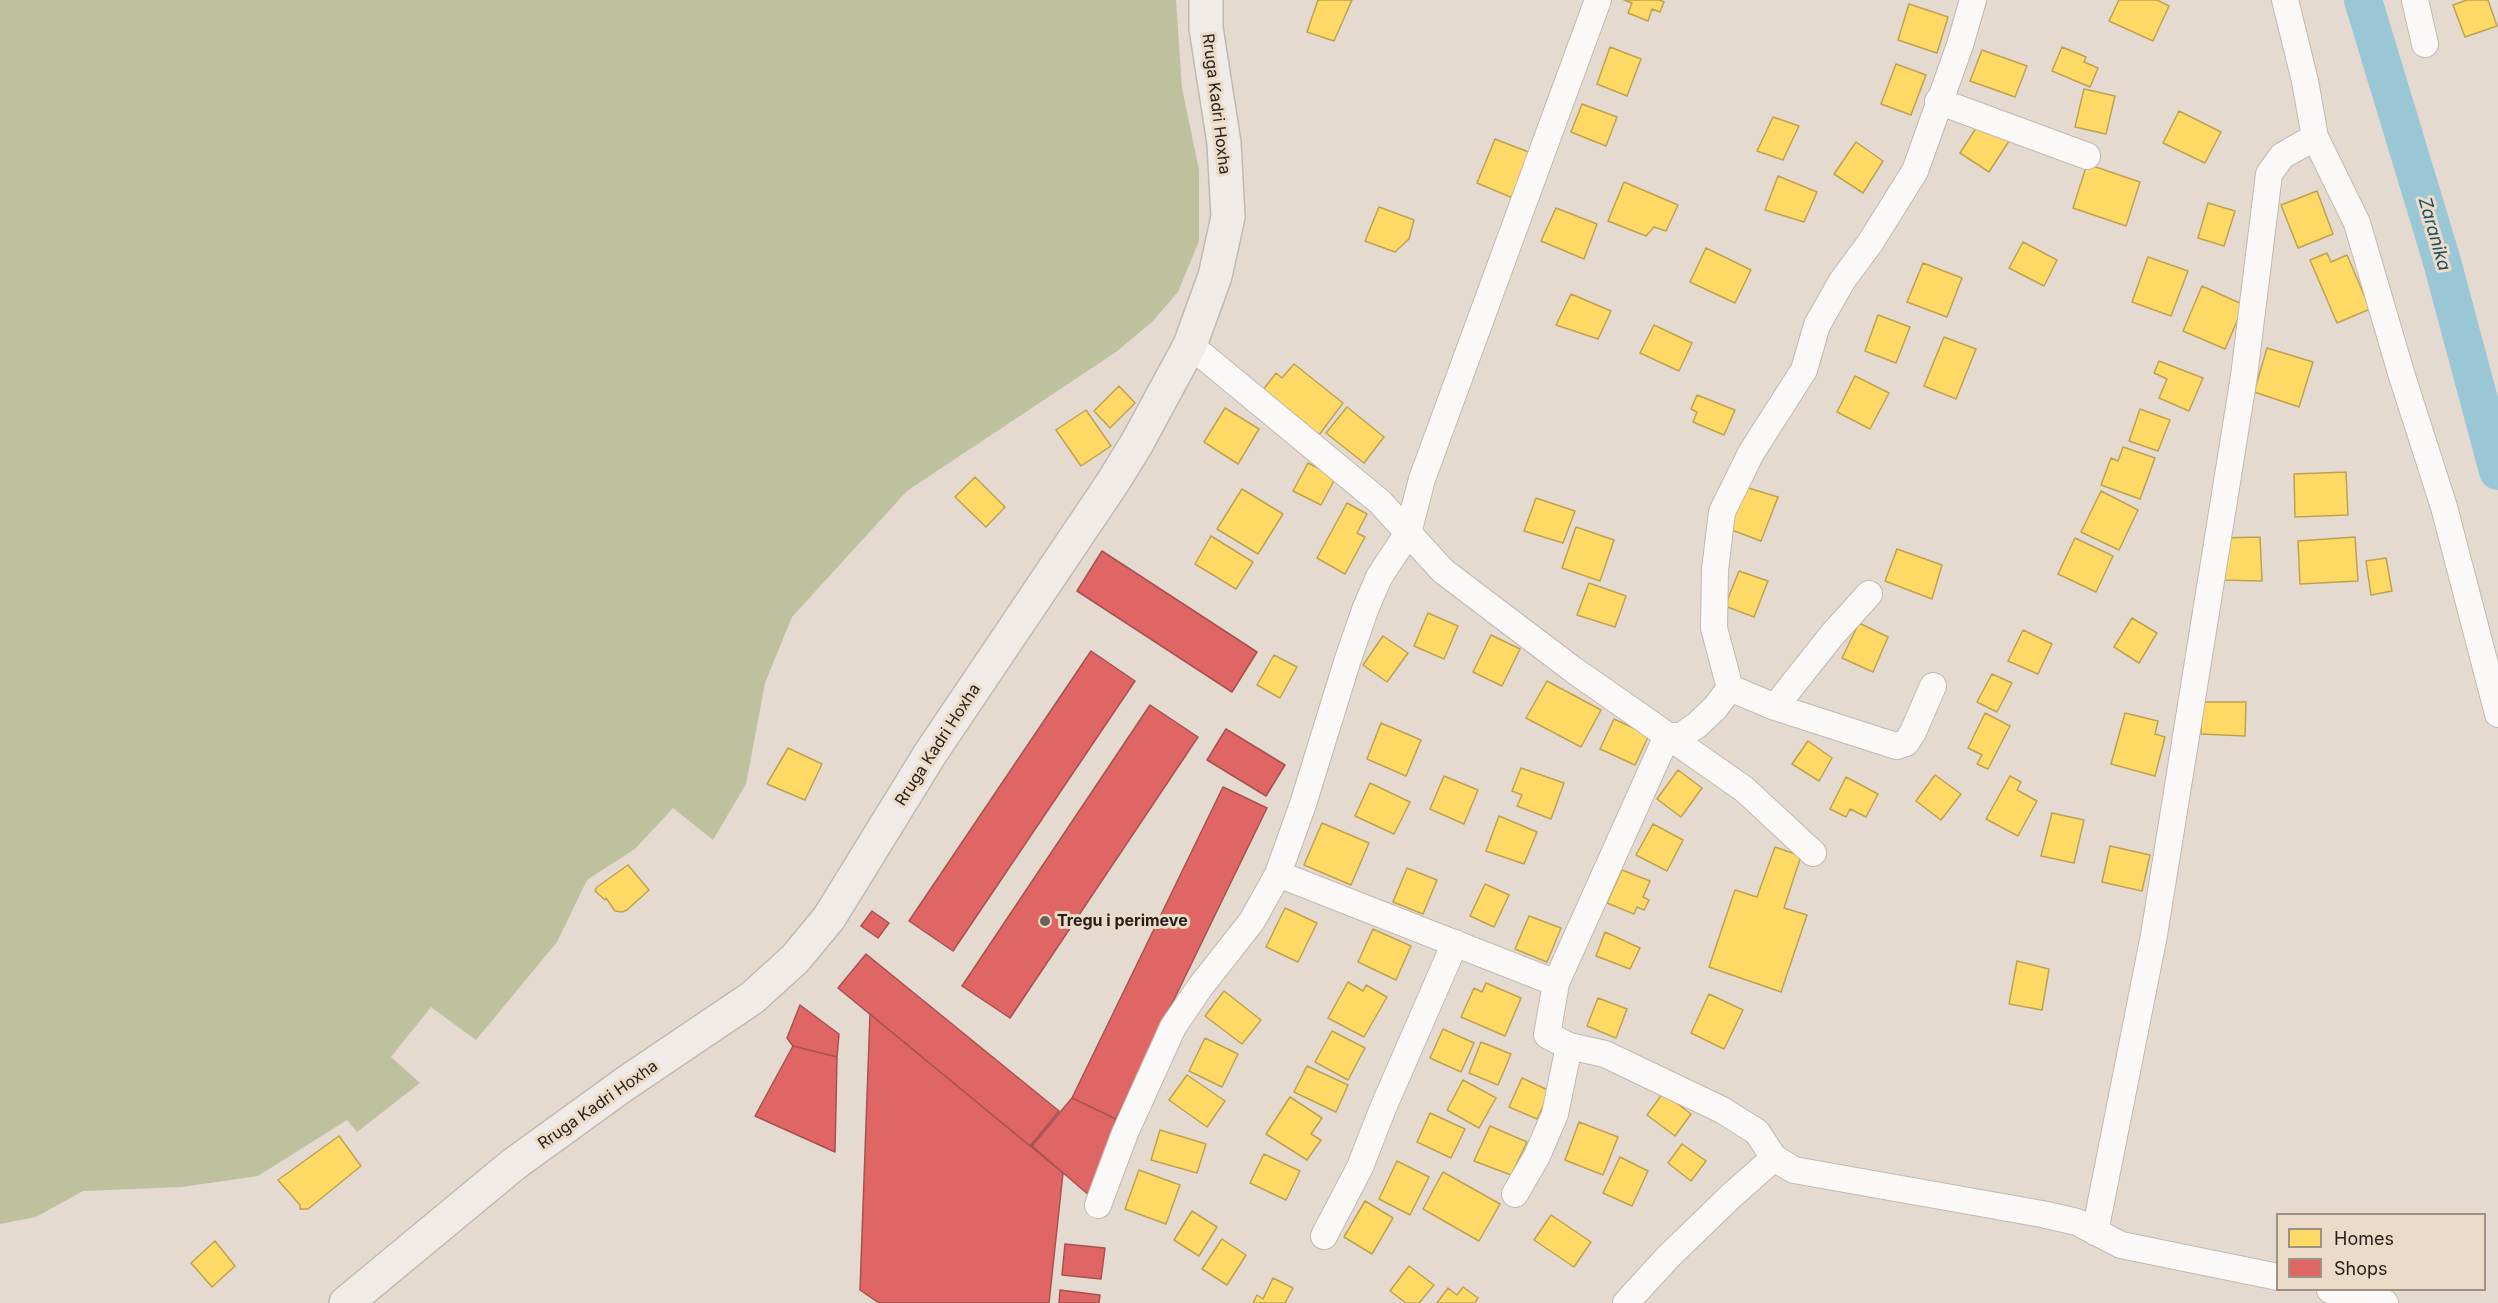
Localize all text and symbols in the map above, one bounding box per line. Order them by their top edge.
street label: Rruga Kadri Hoxha [1198,33,1234,175]
water label: Zaranika [2413,195,2455,273]
street label: Rruga Kadri Hoxha [891,680,985,810]
place label: Tregu i perimeve [1057,911,1188,931]
marker: Tregu i perimeve [1038,914,1052,928]
street label: Rruga Kadri Hoxha [535,1057,661,1153]
legend [2276,1213,2486,1291]
text: Homes [2334,1228,2394,1249]
text: Shops [2334,1258,2388,1279]

